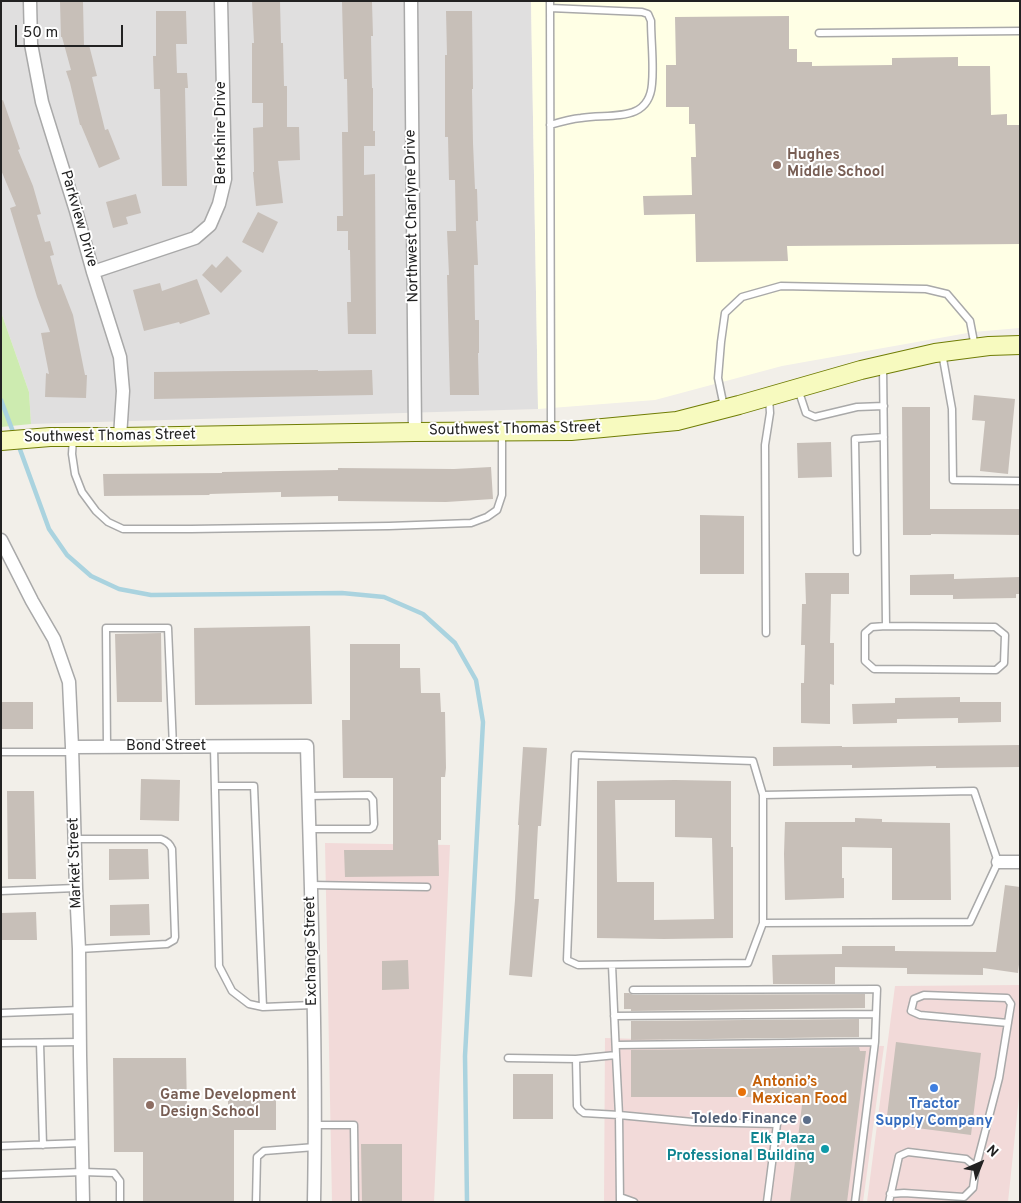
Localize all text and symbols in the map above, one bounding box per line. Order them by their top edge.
scale bar [18,15,125,47]
text: 50 m [23,24,58,43]
street label: Berkshire Drive [213,81,231,185]
street label: Northwest Charlyne Drive [402,129,424,303]
place label: Hughes Middle School [787,147,885,182]
marker: Hughes Middle School [771,159,783,171]
street label: Parkview Drive [56,168,100,270]
street label: Southwest Thomas Street [429,420,601,440]
street label: Southwest Thomas Street [24,427,196,447]
street label: Bond Street [126,738,206,756]
street label: Market Street [65,817,87,909]
street label: Exchange Street [302,896,322,1006]
place label: Antonio’s Mexican Food [752,1074,847,1109]
marker: Tractor Supply Company [928,1082,940,1094]
marker: Antonio’s Mexican Food [736,1086,748,1098]
place label: Game Development Design School [160,1087,296,1122]
place label: Tractor Supply Company [875,1096,993,1131]
marker: Game Development Design School [144,1099,156,1111]
place label: Toledo Finance [691,1111,797,1129]
marker: Toledo Finance [801,1114,813,1126]
place label: Elk Plaza Professional Building [667,1131,815,1166]
north arrow [956,1138,1006,1188]
text: N [982,1142,1001,1161]
marker: Elk Plaza Professional Building [819,1143,831,1155]

